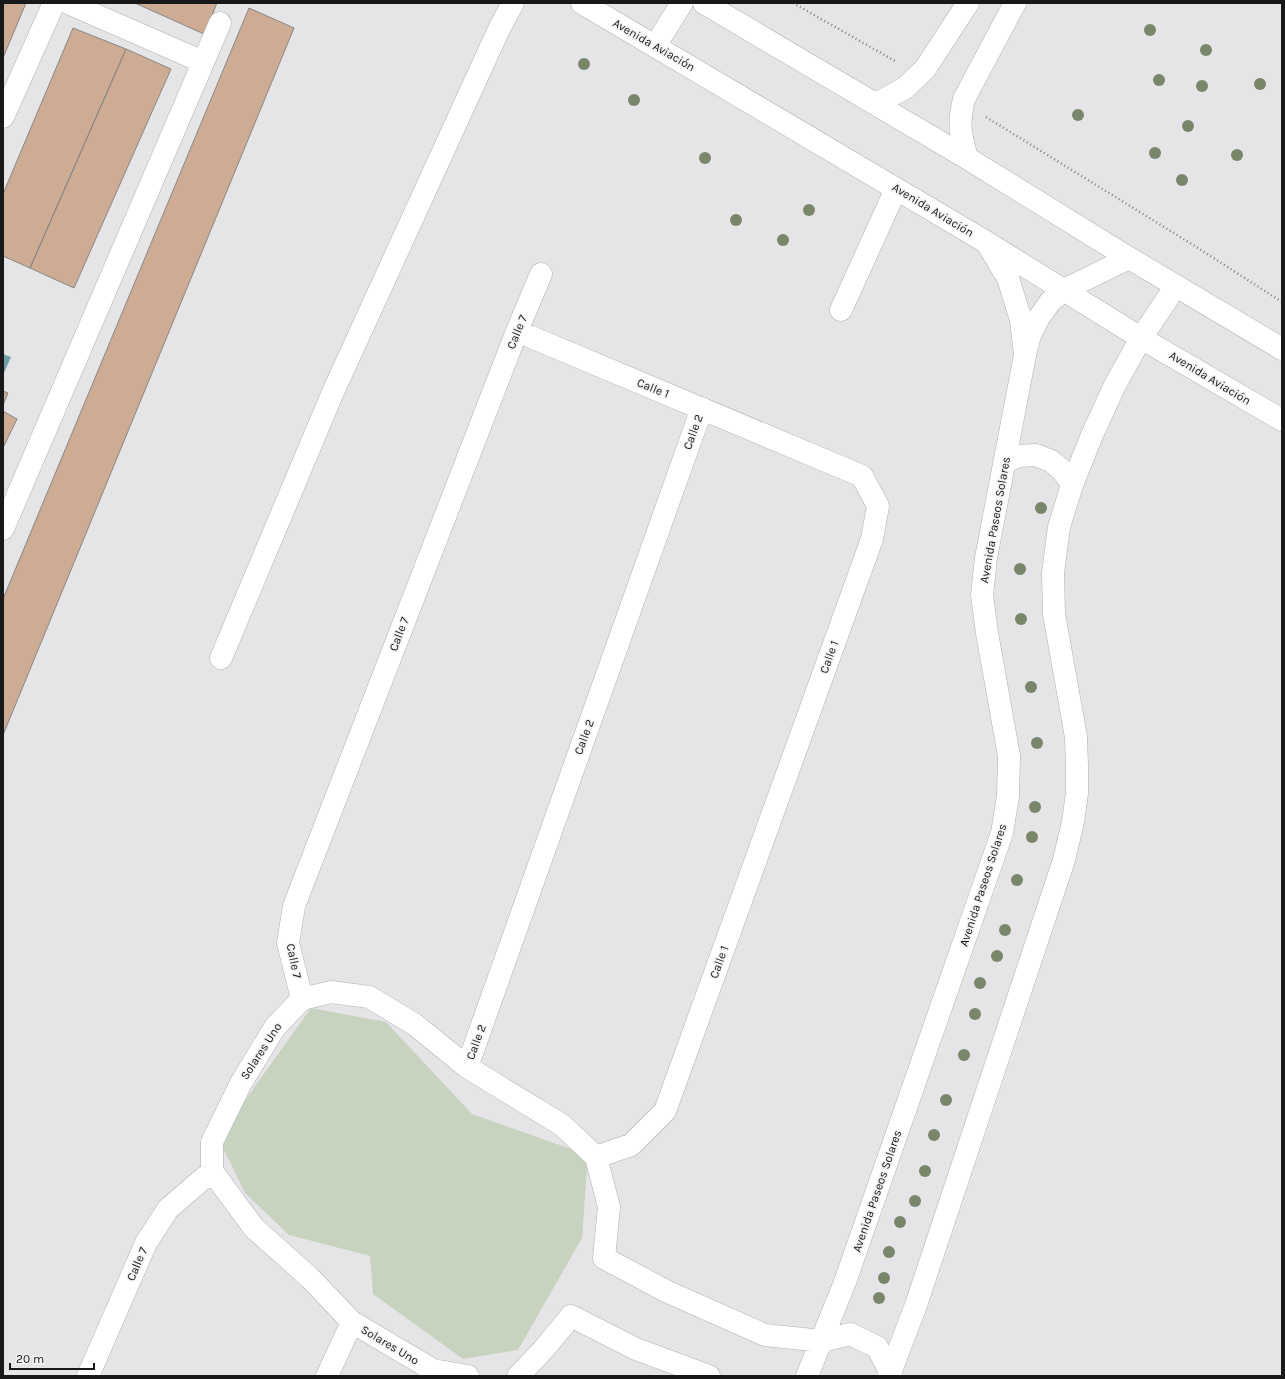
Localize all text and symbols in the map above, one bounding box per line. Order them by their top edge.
street label: Avenida Aviación [610,16,698,74]
street label: Avenida Aviación [890,180,976,240]
street label: Calle 7 [504,313,530,351]
street label: Avenida Aviación [1167,348,1253,408]
street label: Calle 1 [635,375,671,401]
street label: Calle 2 [680,412,706,452]
street label: Avenida Paseos Solares [977,456,1013,584]
street label: Calle 7 [386,615,412,653]
street label: Calle 1 [817,639,841,675]
street label: Calle 2 [571,717,597,757]
street label: Avenida Paseos Solares [957,822,1009,948]
street label: Calle 7 [283,942,305,980]
street label: Calle 1 [707,944,731,980]
street label: Solares Uno [237,1020,285,1082]
street label: Calle 2 [463,1022,489,1062]
street label: Avenida Paseos Solares [850,1128,904,1254]
street label: Calle 7 [124,1245,150,1283]
street label: Solares Uno [359,1322,421,1368]
scale bar [10,1345,94,1371]
text: 20 m [16,1352,44,1366]

